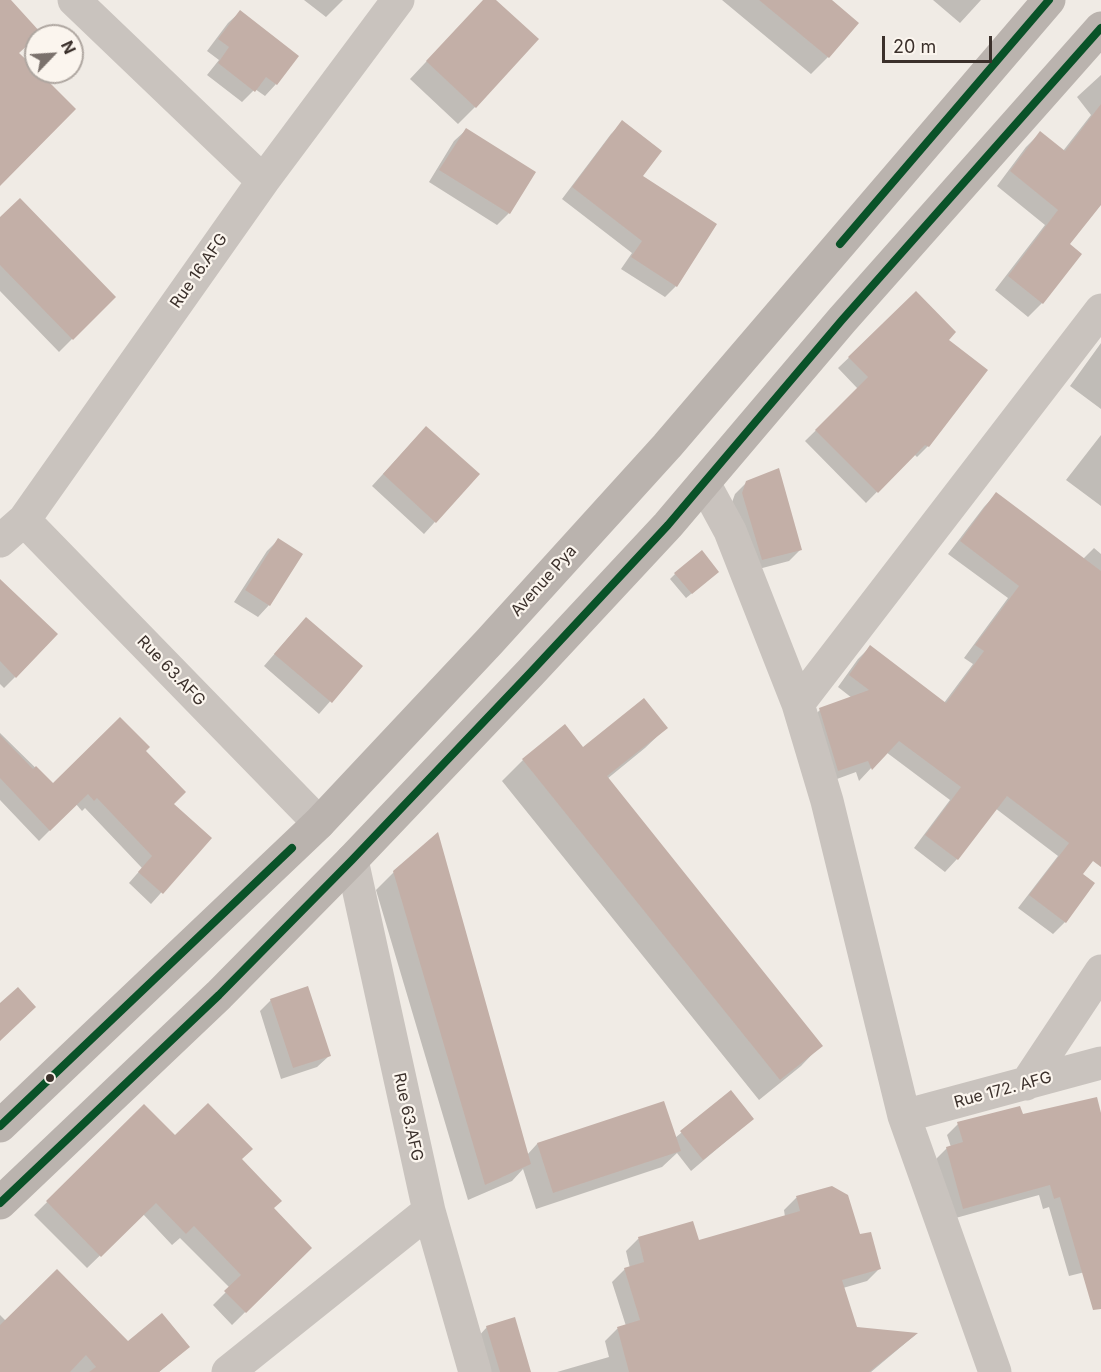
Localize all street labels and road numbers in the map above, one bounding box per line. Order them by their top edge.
street label: Rue 16.AFG [166,230,232,312]
street label: Avenue Pya [507,542,581,620]
street label: Rue 63.AFG [133,632,209,710]
street label: Rue 172. AFG [952,1068,1054,1112]
street label: Rue 63.AFG [389,1071,427,1163]

